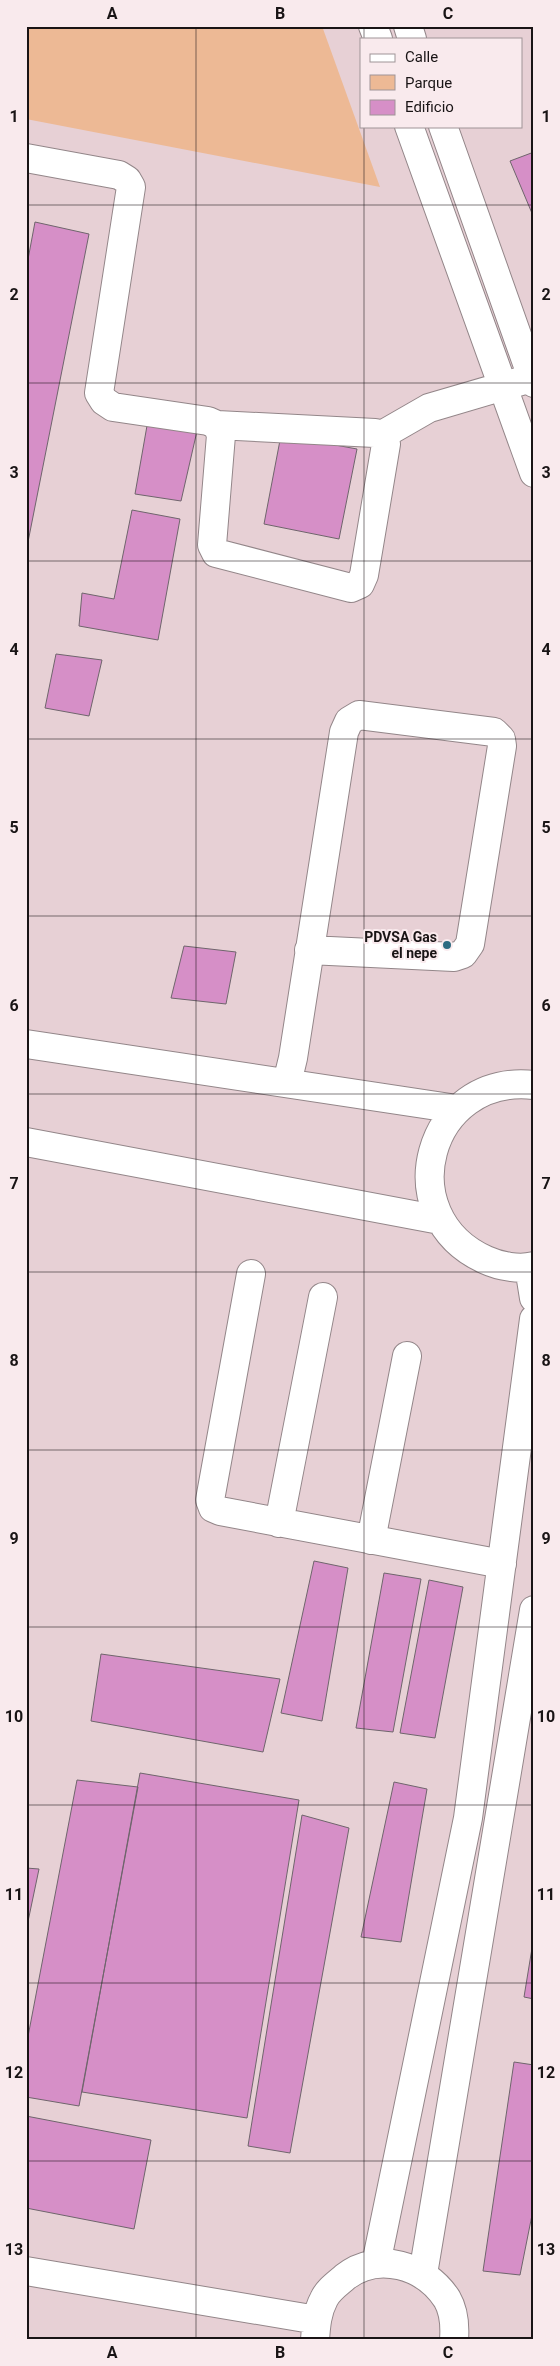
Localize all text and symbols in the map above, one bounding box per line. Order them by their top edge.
text: A [107,4,118,23]
text: B [275,4,285,23]
text: C [443,4,453,23]
legend [360,38,522,128]
text: Calle [405,48,438,66]
text: Parque [405,74,452,92]
text: Edificio [405,98,454,116]
text: 1 [9,107,19,126]
text: 1 [541,107,551,126]
text: 2 [9,285,19,304]
text: 2 [541,285,551,304]
text: 3 [9,463,19,482]
text: 3 [541,463,551,482]
text: 4 [9,640,19,659]
text: 4 [541,640,551,659]
text: 5 [9,818,19,837]
text: 5 [541,818,551,837]
place label: PDVSA Gas el nepe [364,929,437,961]
marker: PDVSA Gas el nepe [441,939,453,951]
text: 6 [9,996,19,1015]
text: 6 [541,996,551,1015]
text: 7 [9,1174,19,1193]
text: 7 [541,1174,551,1193]
text: 8 [9,1351,19,1370]
text: 8 [541,1351,551,1370]
text: 9 [9,1529,19,1548]
text: 9 [541,1529,551,1548]
text: 10 [5,1707,23,1726]
text: 10 [537,1707,555,1726]
text: 11 [5,1885,23,1904]
text: 11 [537,1885,555,1904]
text: 12 [5,2063,23,2082]
text: 12 [537,2063,555,2082]
text: 13 [5,2240,23,2259]
text: 13 [537,2240,555,2259]
text: A [107,2343,118,2362]
text: B [275,2343,285,2362]
text: C [443,2343,453,2362]

